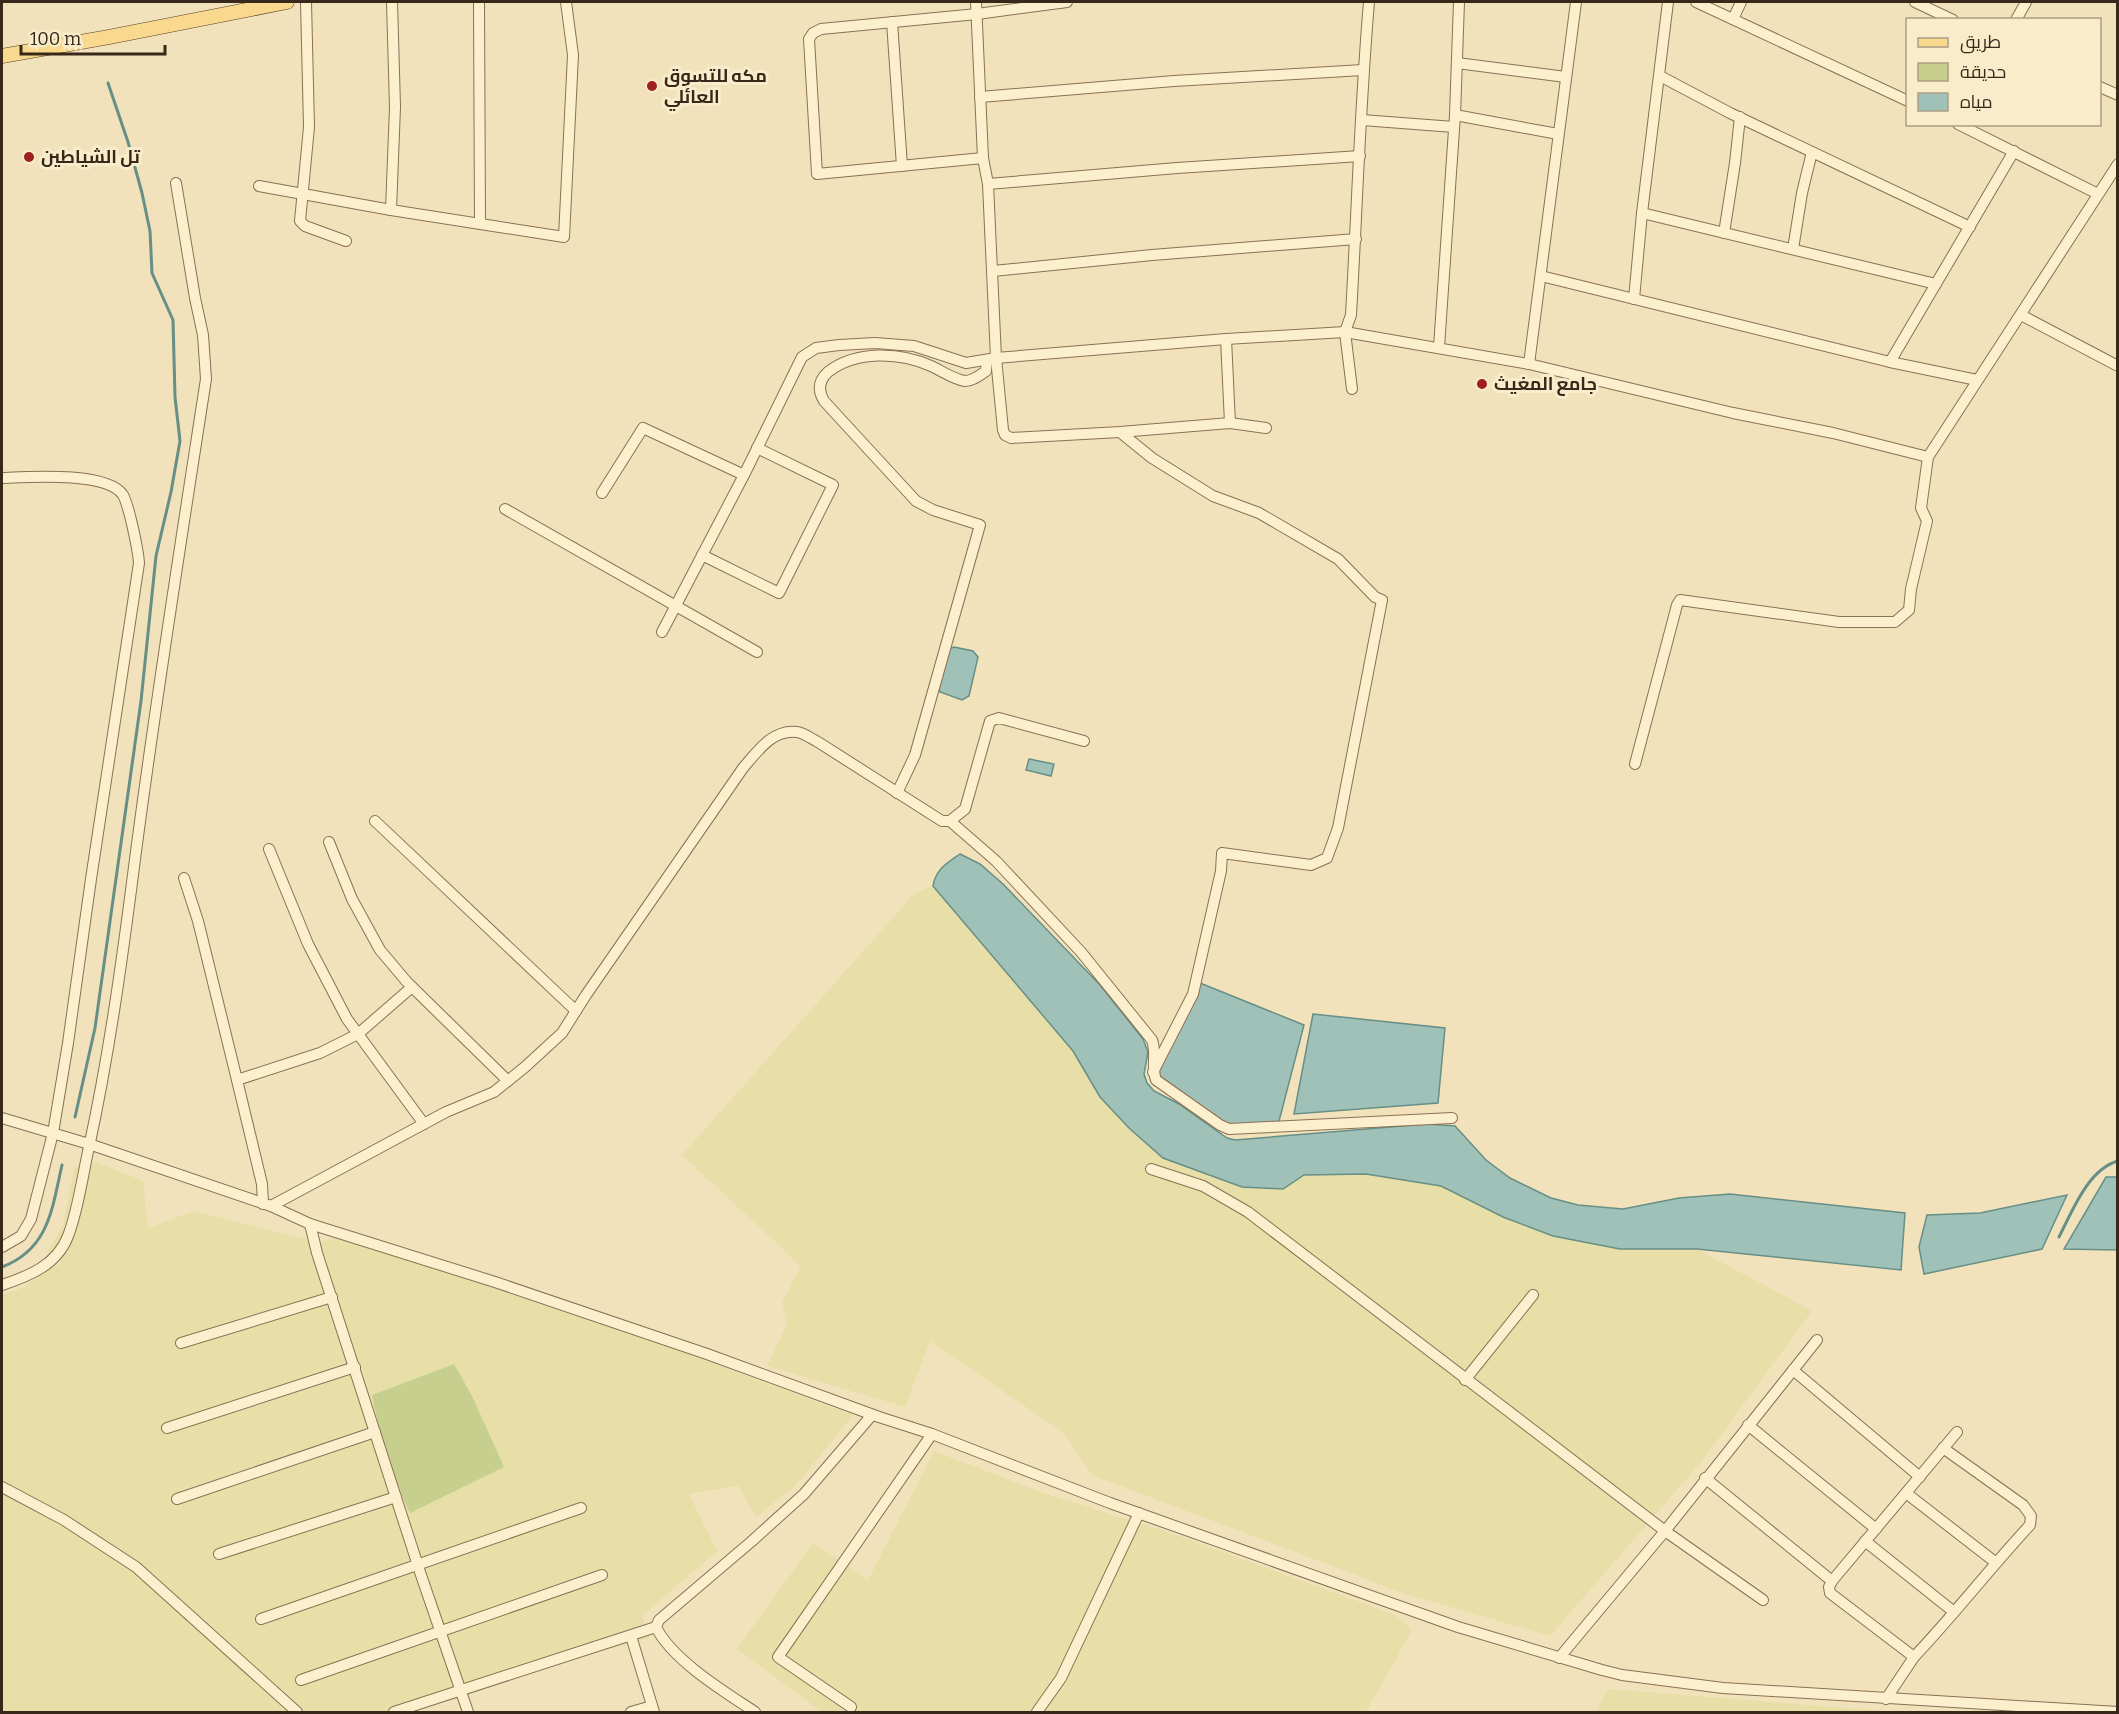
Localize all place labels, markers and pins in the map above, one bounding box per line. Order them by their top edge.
place label: مكه للتسوق العائلي [664,65,767,112]
marker: مكه للتسوق العائلي [645,79,659,93]
place label: تل الشياطين [41,146,140,168]
marker: تل الشياطين [22,150,36,164]
place label: جامع المغيث [1494,373,1597,396]
marker: جامع المغيث [1475,377,1489,391]

